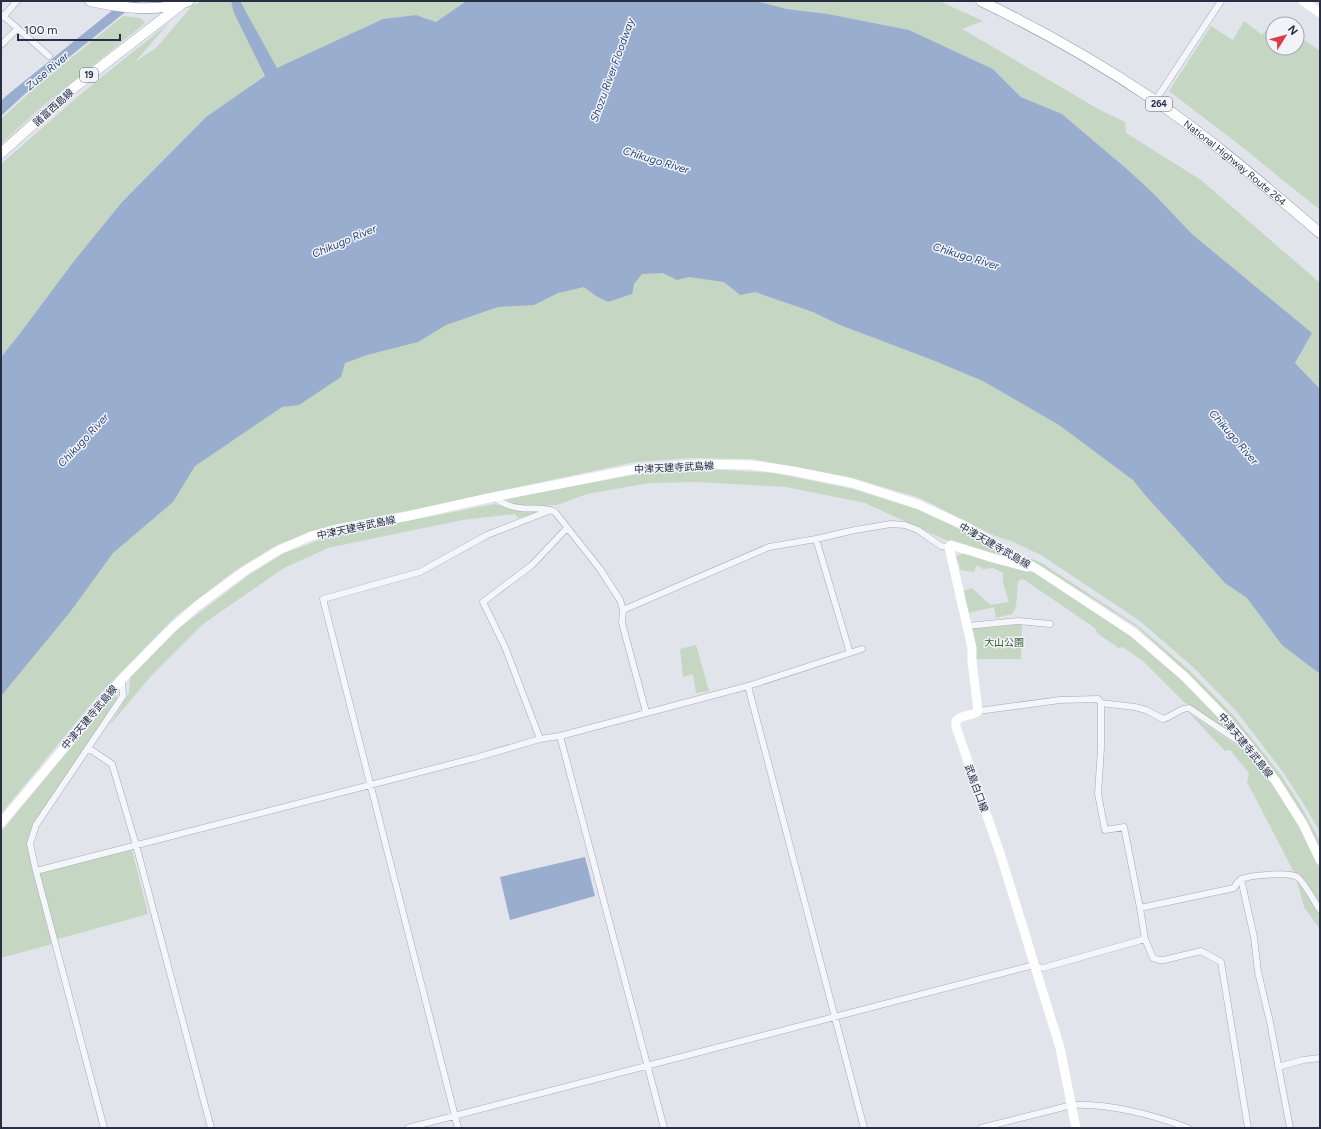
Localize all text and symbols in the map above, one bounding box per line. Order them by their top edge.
water label: Shozu River Floodway [588,15,638,124]
scale bar [18,16,120,42]
north arrow [1265,16,1305,56]
text: 100 m [24,23,58,37]
text: N [1285,23,1300,38]
water label: Zuse River [23,49,72,93]
road number: 19 [80,68,98,82]
street label: 諸富西島線 [30,86,76,129]
road number: 264 [1146,97,1172,111]
street label: National Highway Route 264 [1181,117,1289,208]
water label: Chikugo River [621,144,692,177]
water label: Chikugo River [310,222,379,261]
water label: Chikugo River [931,240,1002,273]
water label: Chikugo River [1206,407,1262,468]
water label: Chikugo River [55,410,112,470]
street label: 中津天建寺武島線 [634,459,714,476]
street label: 中津天建寺武島線 [316,513,397,542]
street label: 中津天建寺武島線 [957,520,1033,571]
park label: 大山公園 [984,636,1024,649]
street label: 中津天建寺武島線 [59,683,120,752]
street label: 中津天建寺武島線 [1215,710,1276,780]
street label: 武島白口線 [962,762,991,814]

